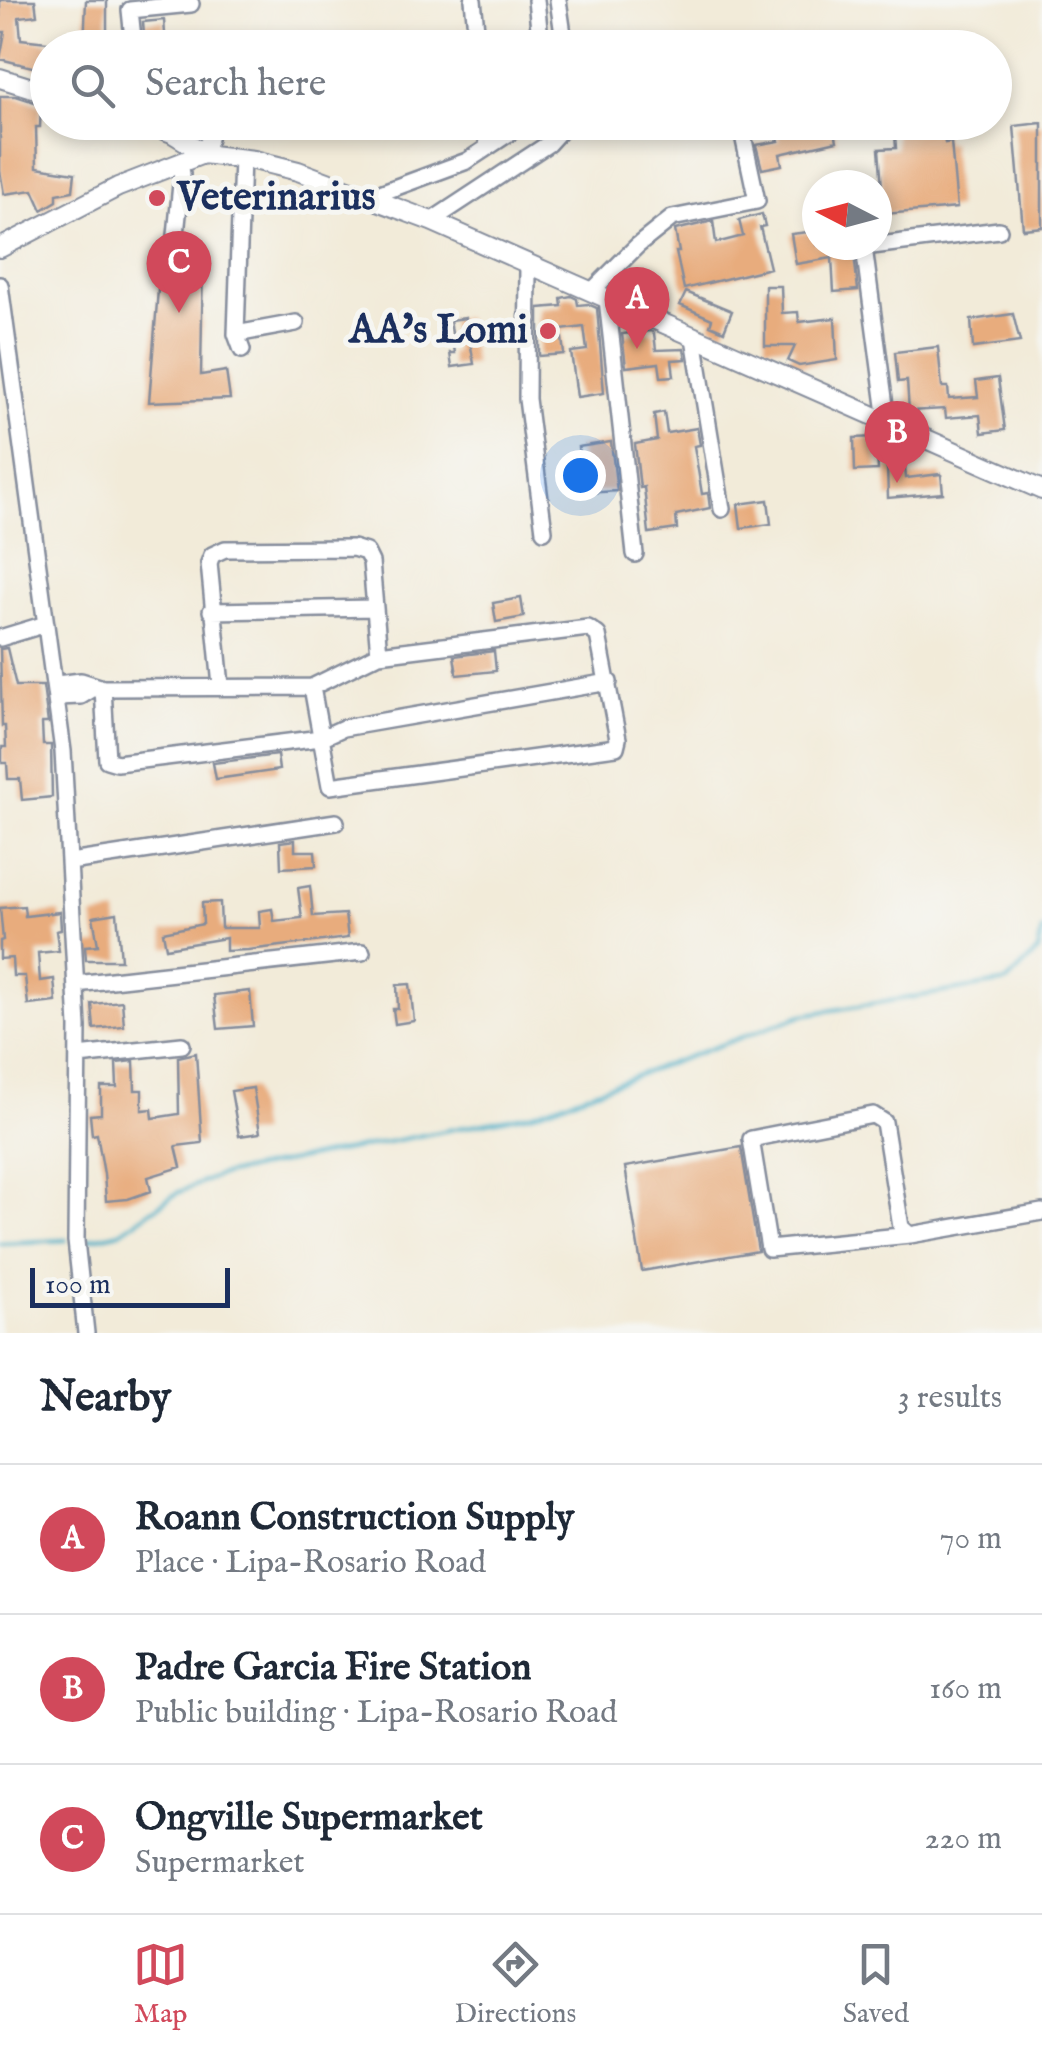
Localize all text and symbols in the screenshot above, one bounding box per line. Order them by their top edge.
search box [30,30,1012,140]
icon: search [65,58,120,113]
text: Search here [145,61,326,109]
north arrow [802,170,892,260]
place label: Veterinarius [176,173,376,224]
marker: Veterinarius [146,187,168,209]
pin: C [146,230,212,313]
pin: A [604,266,670,349]
place label: AA's Lomi [347,306,528,357]
marker: AA's Lomi [537,320,559,342]
pin: B [864,400,930,483]
your location [555,450,606,501]
scale bar [30,1263,230,1308]
text: 100 m [45,1268,111,1303]
text: Nearby [40,1372,171,1425]
text: 3 results [898,1378,1002,1419]
text: Roann Construction Supply [135,1495,574,1543]
text: A [62,1519,83,1560]
text: 70 m [940,1519,1002,1560]
text: Place · Lipa-Rosario Road [135,1543,486,1584]
text: Padre Garcia Fire Station [135,1645,531,1693]
text: B [62,1669,83,1710]
text: 160 m [929,1669,1002,1710]
text: Public building · Lipa-Rosario Road [135,1693,617,1734]
text: Ongville Supermarket [135,1795,483,1843]
text: C [61,1819,84,1860]
text: 220 m [925,1819,1002,1860]
text: Supermarket [135,1843,305,1884]
tab: Map [133,1937,188,2032]
tab: Directions [454,1937,576,2032]
tab: Saved [843,1937,909,2032]

